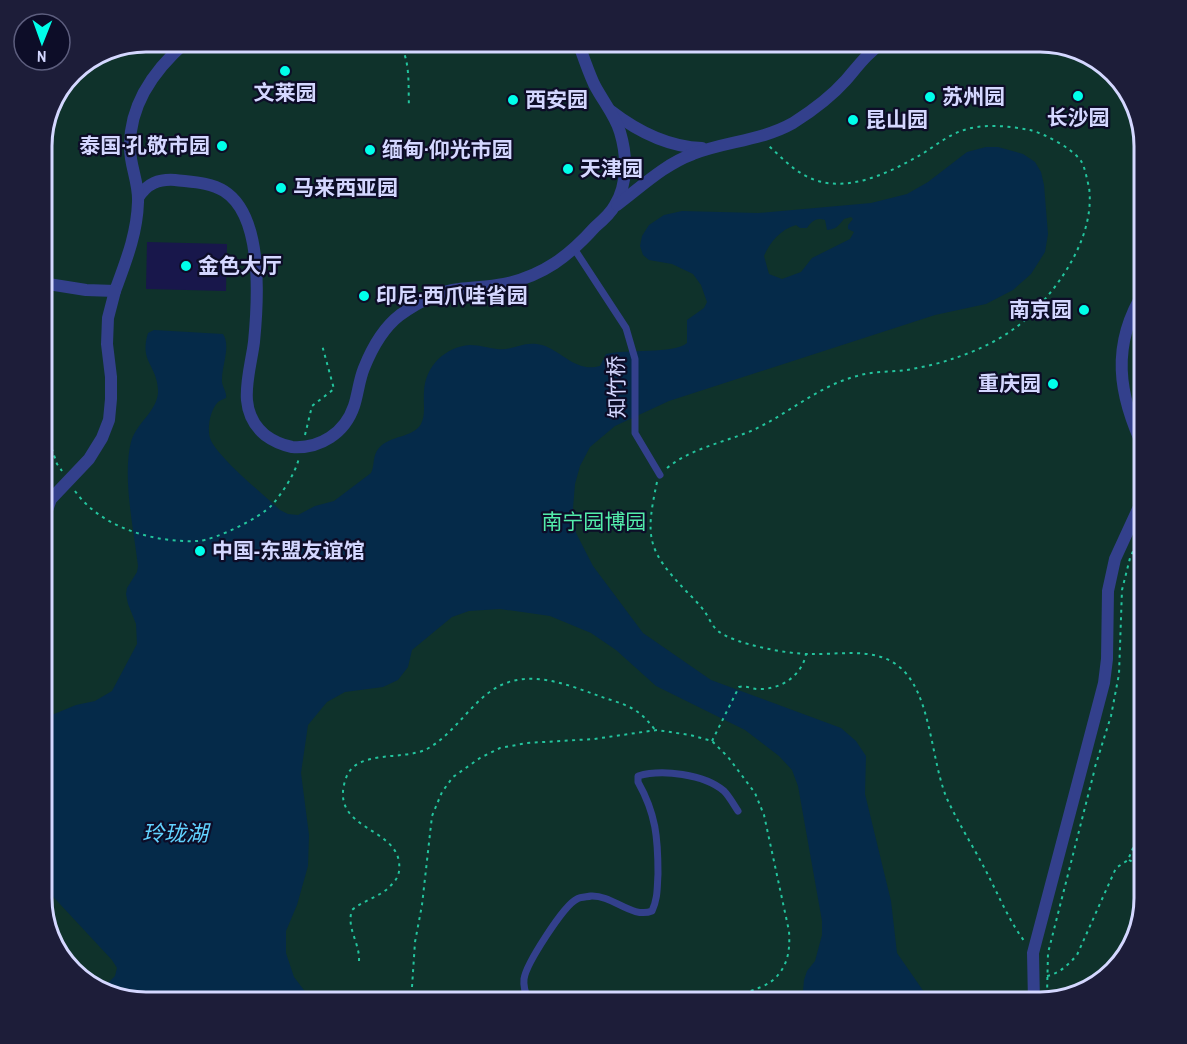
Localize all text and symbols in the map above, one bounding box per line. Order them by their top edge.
north arrow [12,12,72,72]
text: N [37,46,47,68]
marker: 文莱园 [278,64,292,78]
place label: 文莱园 [254,78,317,107]
place label: 苏州园 [942,82,1005,111]
place label: 西安园 [525,85,588,114]
marker: 长沙园 [1071,89,1085,103]
marker: 苏州园 [923,90,937,104]
marker: 西安园 [506,93,520,107]
place label: 长沙园 [1047,103,1110,132]
place label: 昆山园 [865,105,928,134]
marker: 昆山园 [846,113,860,127]
place label: 泰国·孔敬市园 [79,131,210,160]
place label: 缅甸·仰光市园 [382,135,513,164]
marker: 泰国·孔敬市园 [215,139,229,153]
marker: 缅甸·仰光市园 [363,143,377,157]
place label: 天津园 [580,154,643,183]
marker: 天津园 [561,162,575,176]
place label: 马来西亚园 [293,173,398,202]
marker: 马来西亚园 [274,181,288,195]
place label: 金色大厅 [198,251,282,280]
marker: 金色大厅 [179,259,193,273]
place label: 印尼·西爪哇省园 [376,281,528,310]
marker: 印尼·西爪哇省园 [357,289,371,303]
place label: 南京园 [1009,295,1072,324]
marker: 南京园 [1077,303,1091,317]
street label: 知竹桥 [601,355,632,419]
place label: 重庆园 [978,369,1041,398]
marker: 重庆园 [1046,377,1060,391]
park label: 南宁园博园 [542,507,647,536]
place label: 中国-东盟友谊馆 [212,536,365,565]
marker: 中国-东盟友谊馆 [193,544,207,558]
water label: 玲珑湖 [142,818,211,848]

